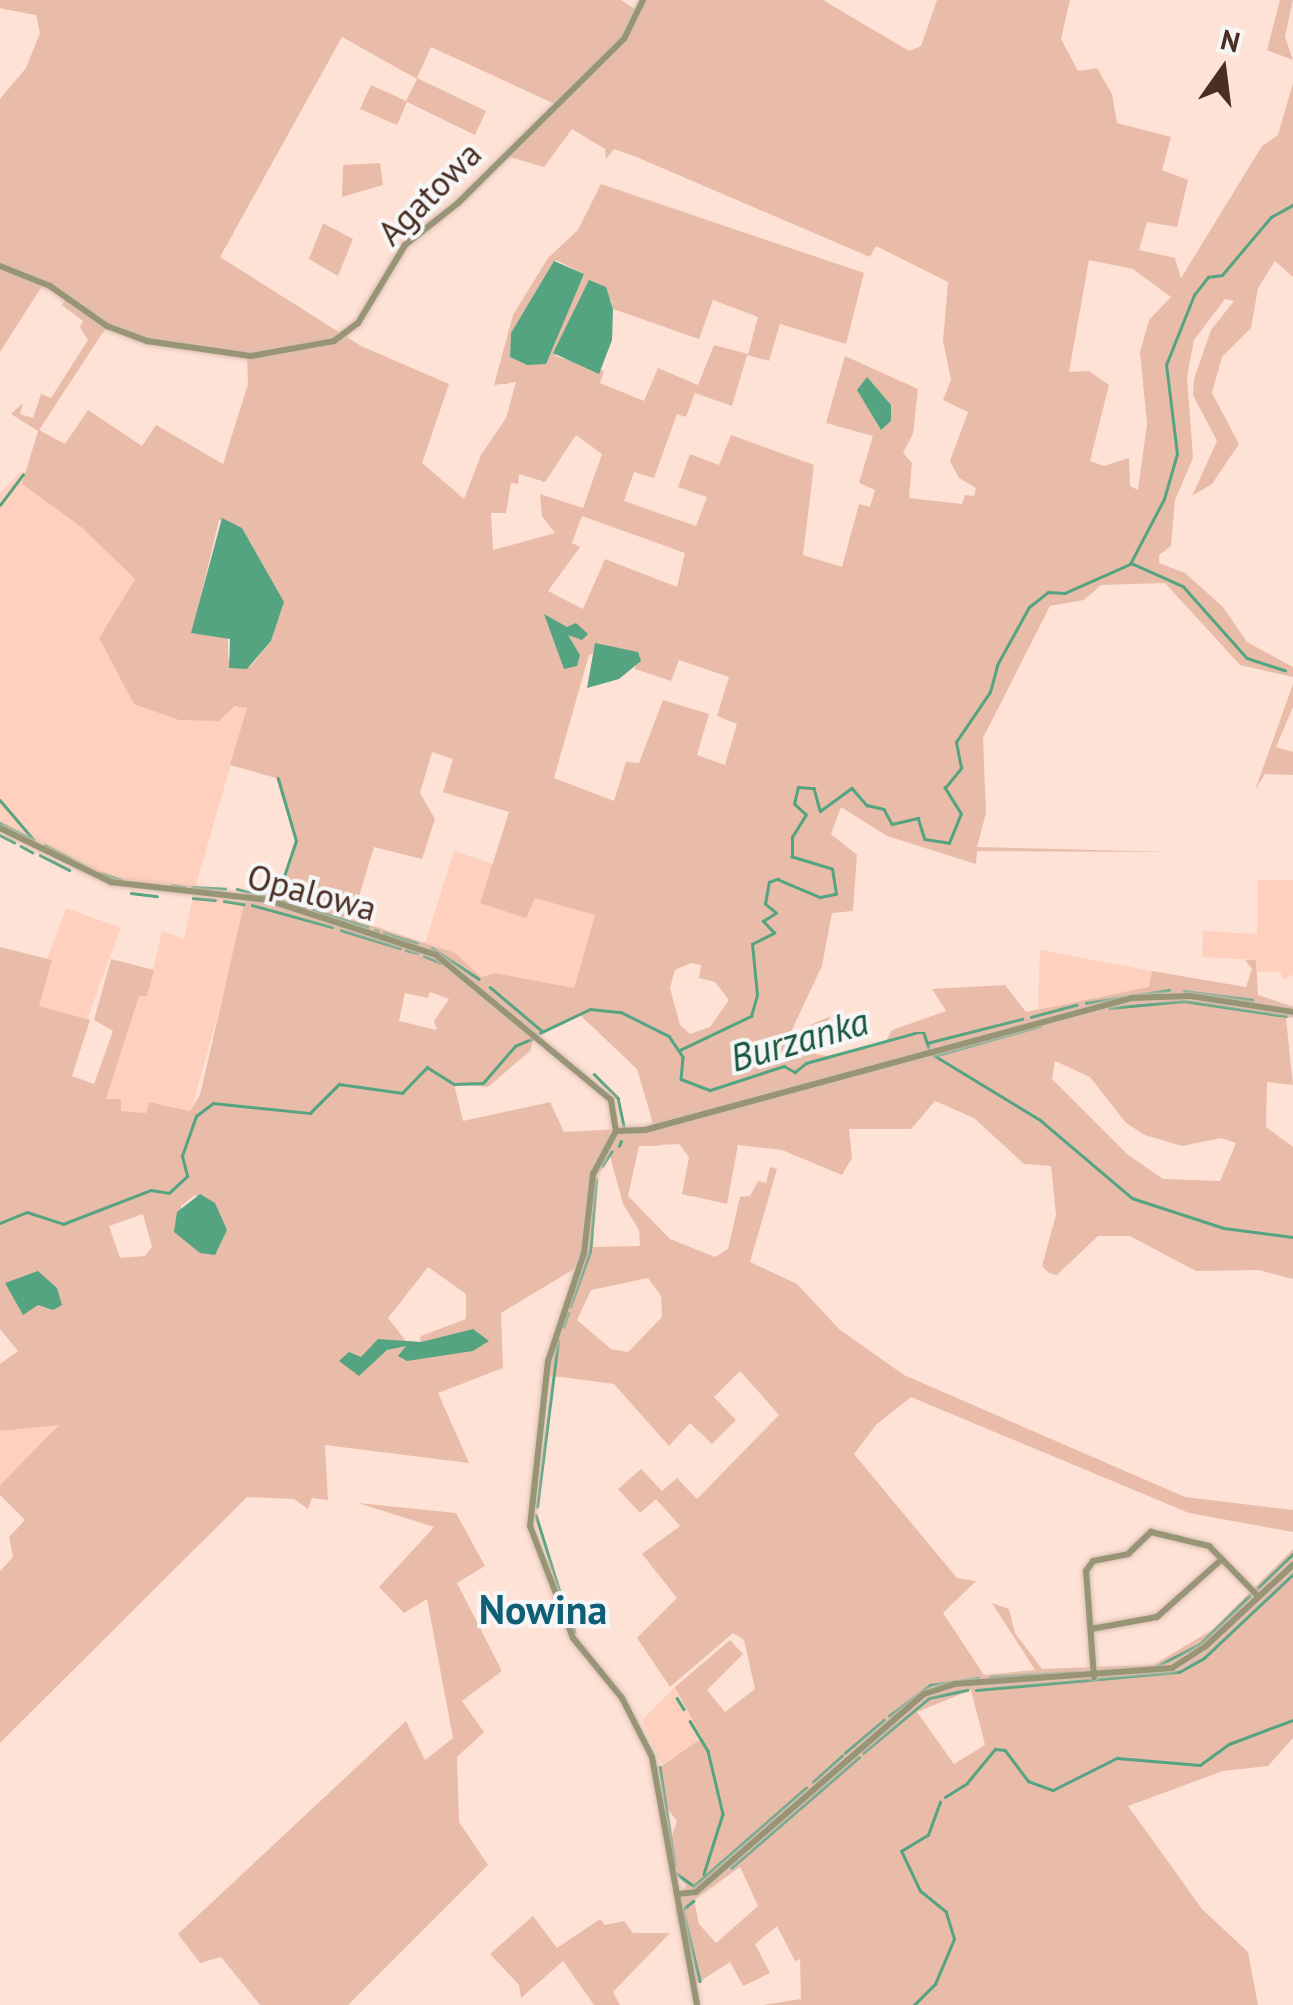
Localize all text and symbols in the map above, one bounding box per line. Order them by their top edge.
north arrow [1173,20,1273,120]
text: N [1217,20,1244,61]
street label: Agatowa [369,133,489,253]
street label: Opalowa [243,855,381,929]
water label: Burzanka [725,998,873,1080]
district label: Nowina [479,1585,607,1633]

